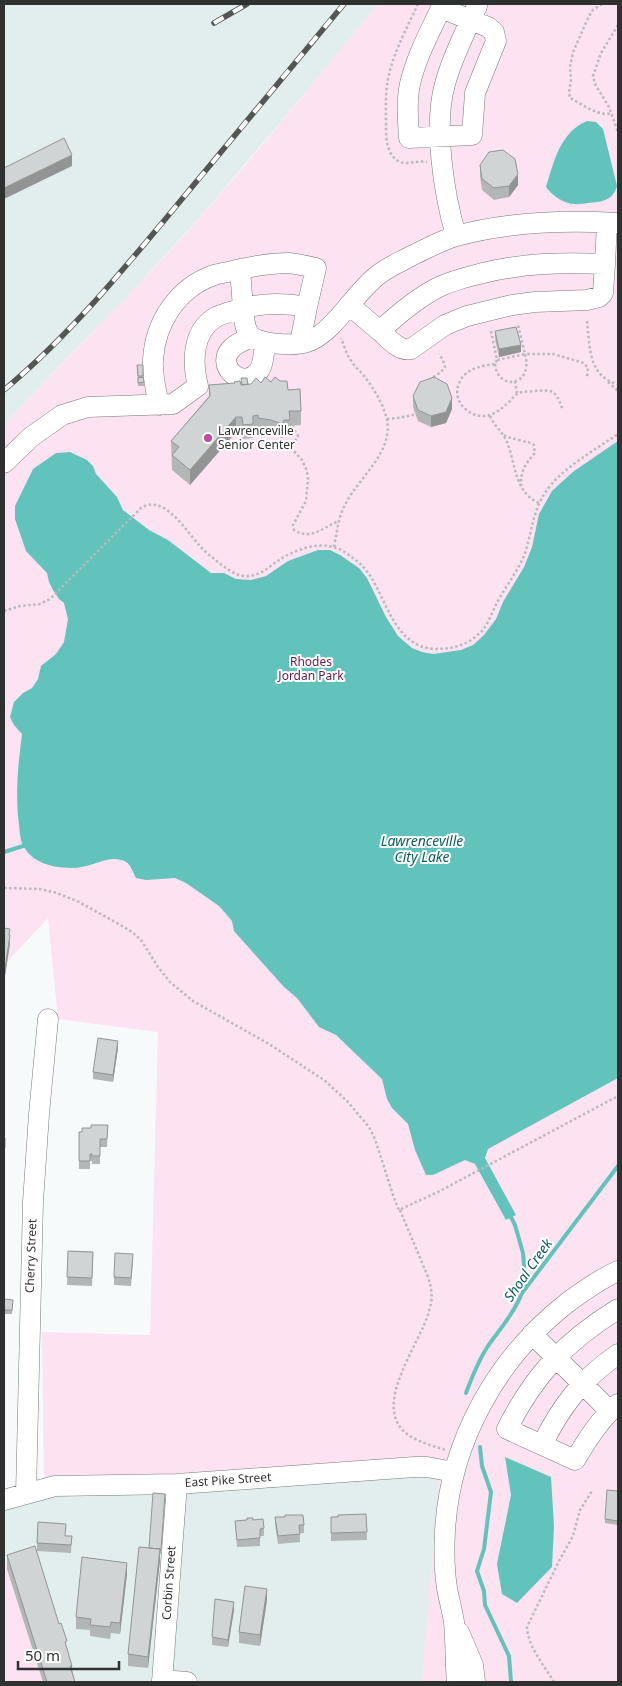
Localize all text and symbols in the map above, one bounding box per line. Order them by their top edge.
place label: Lawrenceville Senior Center [218,422,295,453]
marker: Lawrenceville Senior Center [202,432,214,444]
park label: Rhodes Jordan Park [277,653,344,684]
water label: Lawrenceville City Lake [381,831,463,866]
street label: Cherry Street [21,1218,40,1293]
water label: Shoal Creek [499,1234,557,1305]
street label: East Pike Street [184,1468,272,1491]
street label: Corbin Street [157,1545,180,1621]
scale bar [18,1638,119,1670]
text: 50 m [25,1645,60,1665]

